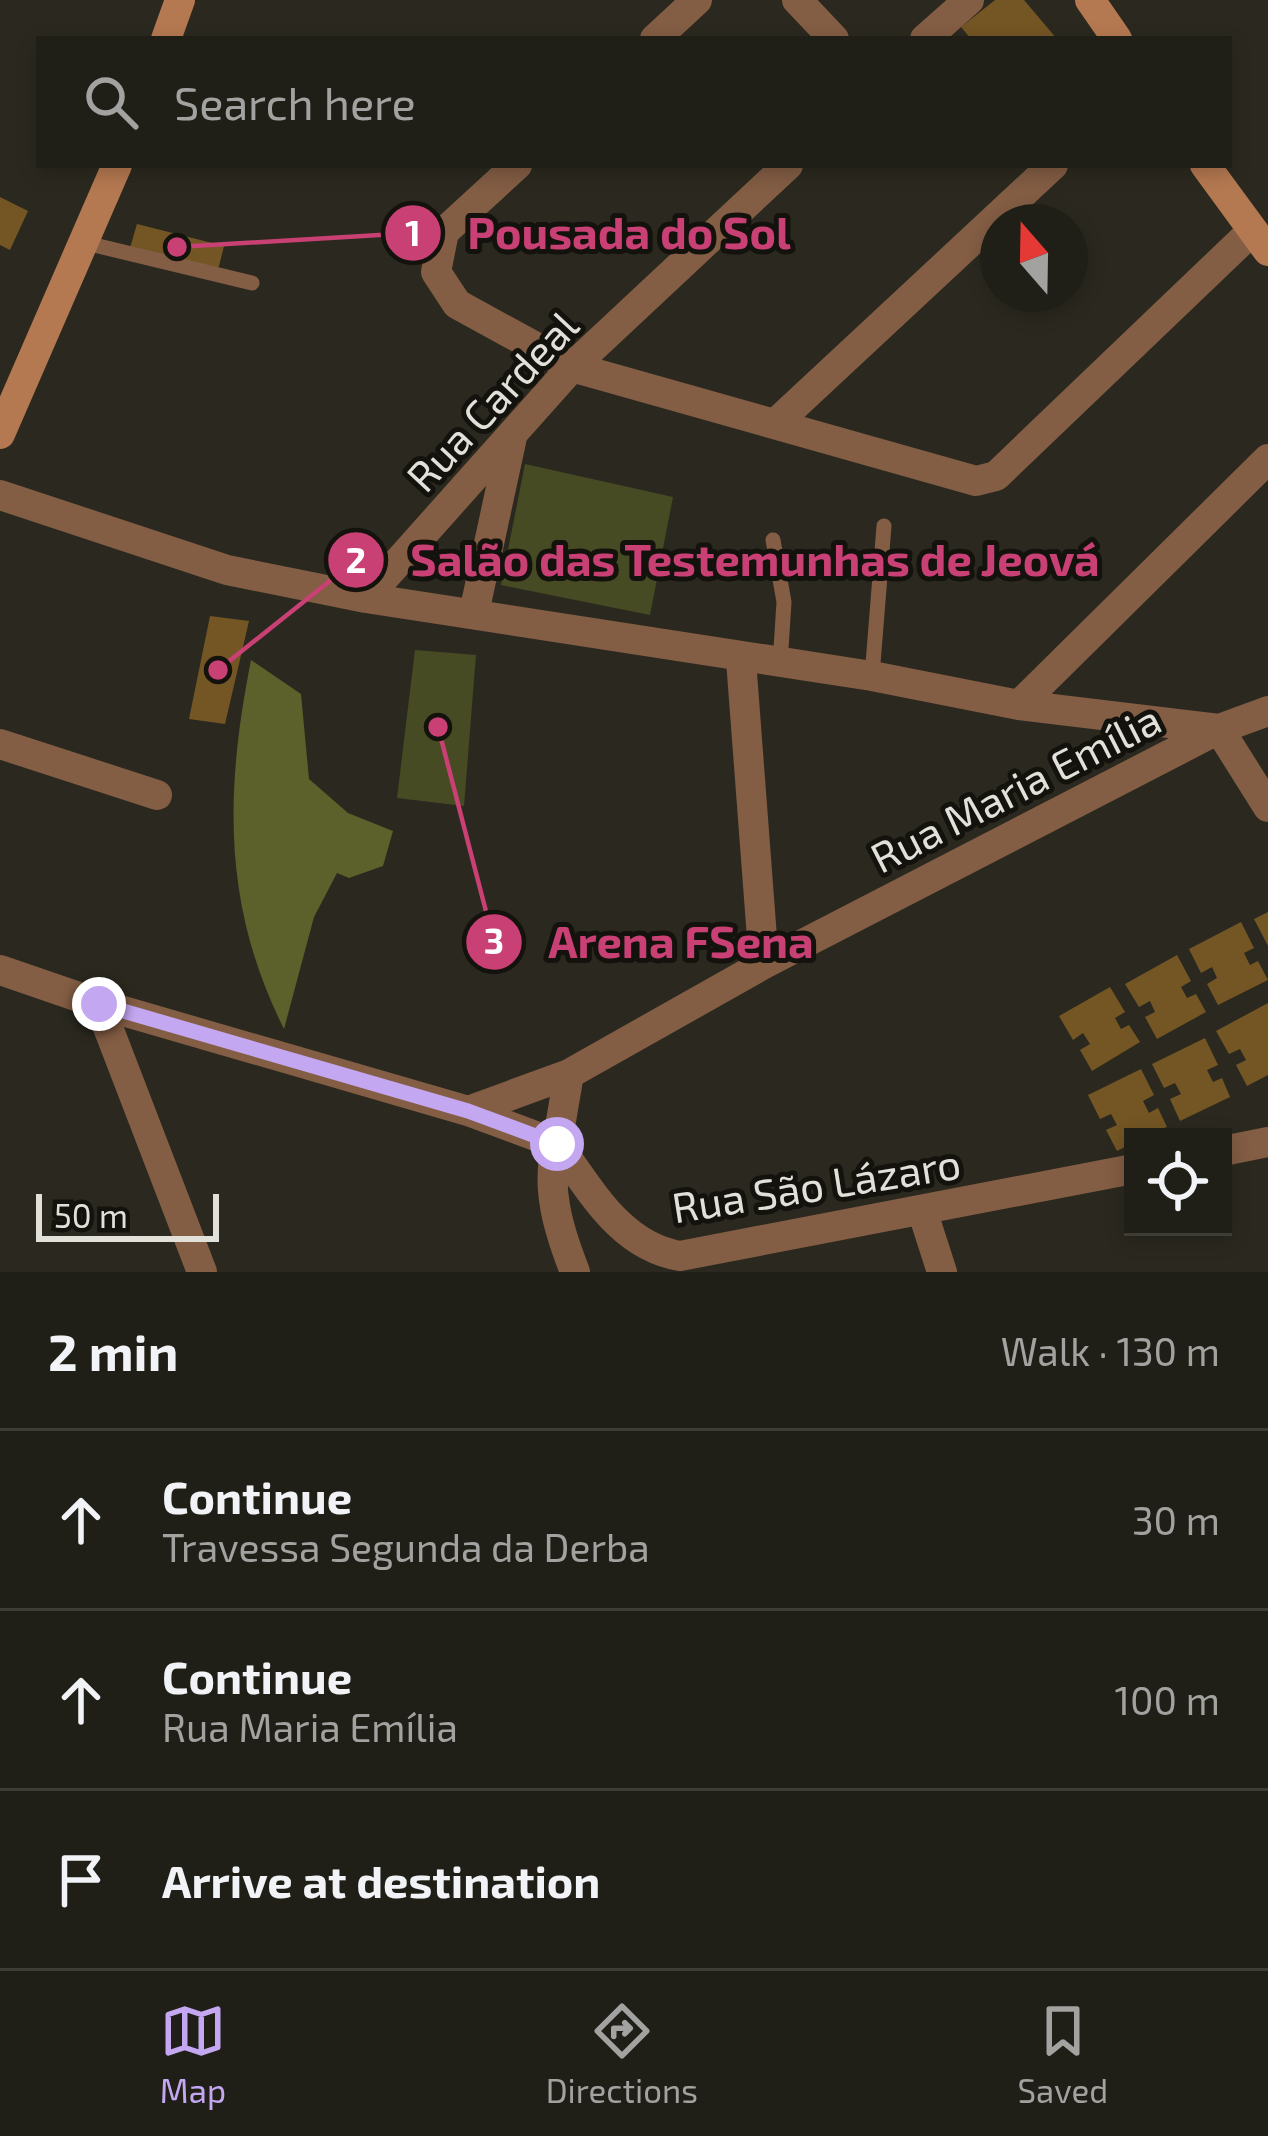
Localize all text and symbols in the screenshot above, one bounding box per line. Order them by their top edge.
search box [36,36,1232,168]
icon: search [78,69,144,135]
text: Search here [174,75,416,129]
callout: Pousada do Sol [383,193,815,274]
text: Pousada do Sol [467,204,791,258]
north arrow [980,204,1088,312]
text: 1 [405,210,421,253]
street label: Rua Cardeal [395,299,587,500]
callout: Salão das Testemunhas de Jeová [326,520,1125,601]
text: Salão das Testemunhas de Jeová [410,531,1100,585]
text: 2 [346,537,366,580]
street label: Rua Maria Emília [862,692,1168,882]
callout: Arena FSena [464,901,838,982]
text: Arena FSena [548,913,814,967]
text: 3 [484,918,504,961]
route end [72,977,126,1031]
route start [530,1117,584,1171]
map controls [1124,1128,1232,1236]
button: locate [1124,1128,1232,1236]
street label: Rua São Lázaro [668,1137,964,1231]
scale bar [36,1188,219,1241]
text: 50 m [54,1195,128,1235]
text: 2 min [48,1320,178,1381]
text: Walk · 130 m [1001,1327,1220,1374]
text: Continue [162,1469,352,1523]
icon: ahead [48,1487,114,1553]
text: 30 m [1132,1496,1220,1543]
text: Travessa Segunda da Derba [162,1523,650,1570]
text: Continue [162,1649,352,1703]
icon: ahead [48,1667,114,1733]
text: 100 m [1115,1676,1220,1723]
text: Rua Maria Emília [162,1703,458,1750]
icon: arrive [48,1847,114,1913]
text: Arrive at destination [162,1853,600,1907]
tab: Map [160,1998,226,2110]
tab: Directions [546,1998,698,2110]
tab: Saved [1018,1998,1108,2110]

